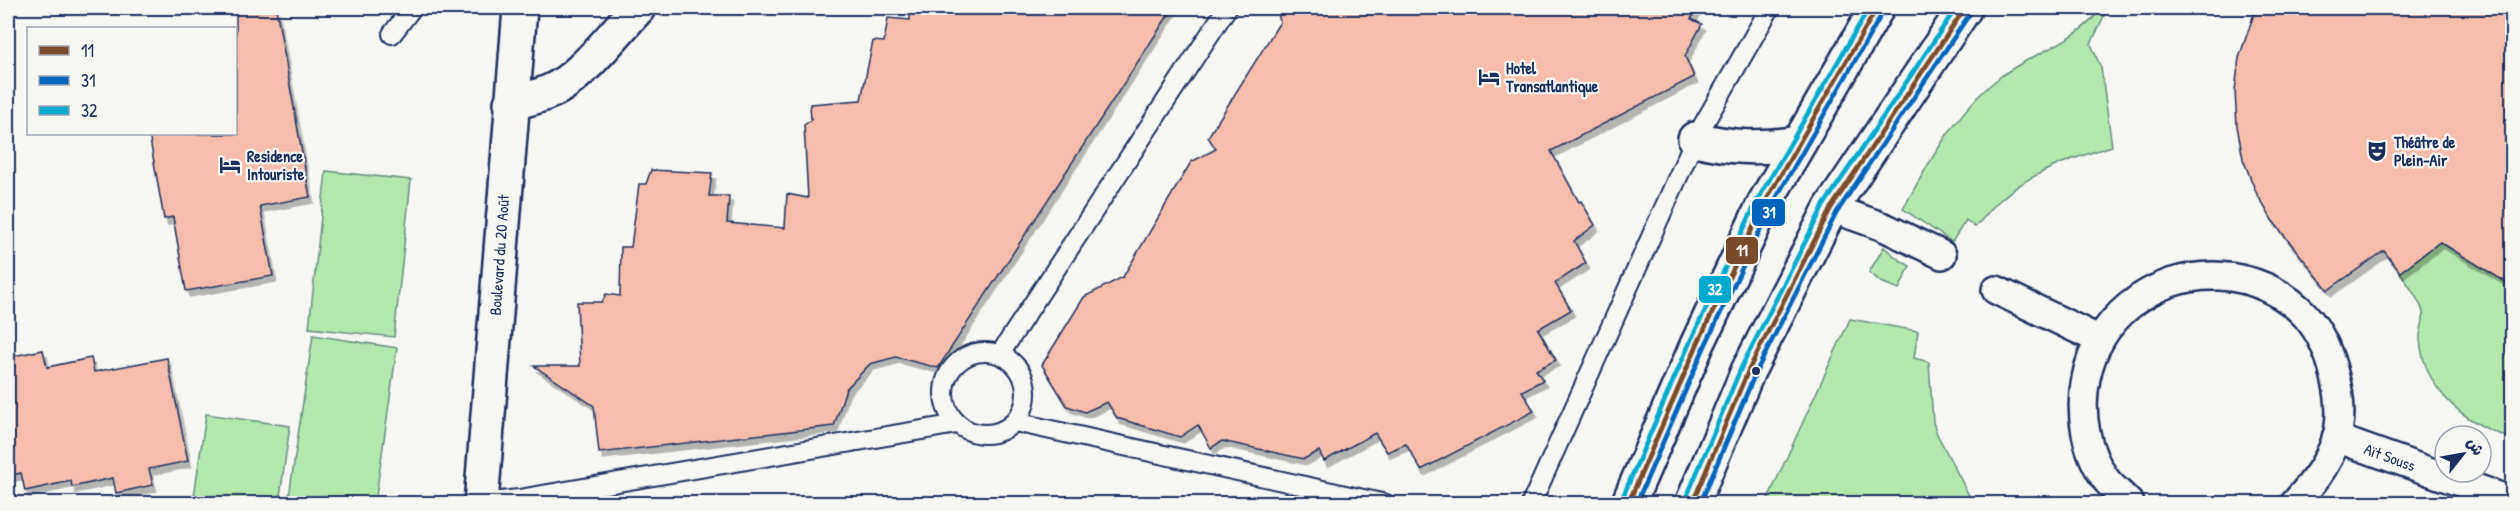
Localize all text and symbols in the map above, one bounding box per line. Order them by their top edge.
legend [27,27,237,135]
text: 11 [81,38,94,63]
place label: Hotel Transatlantique [1505,57,1599,98]
hotel icon: Hotel Transatlantique [1477,65,1501,89]
text: 31 [81,68,96,93]
text: 32 [81,98,98,123]
place label: Théâtre de Plein-Air [2393,131,2456,171]
theatre icon: Théâtre de Plein-Air [2365,139,2389,163]
place label: Residence Intouriste [247,145,305,185]
hotel icon: Residence Intouriste [218,153,242,177]
street label: Boulevard du 20 Août [484,193,514,316]
line badge: 31 [1751,198,1786,227]
text: 31 [1763,201,1776,223]
line badge: 11 [1725,236,1759,265]
text: 11 [1736,239,1748,261]
line badge: 32 [1698,275,1732,304]
text: 32 [1708,278,1723,300]
unlabelled marker [1750,365,1762,377]
north arrow [2433,424,2493,484]
text: ش [2462,433,2490,459]
street label: Aït Souss [2361,438,2419,476]

